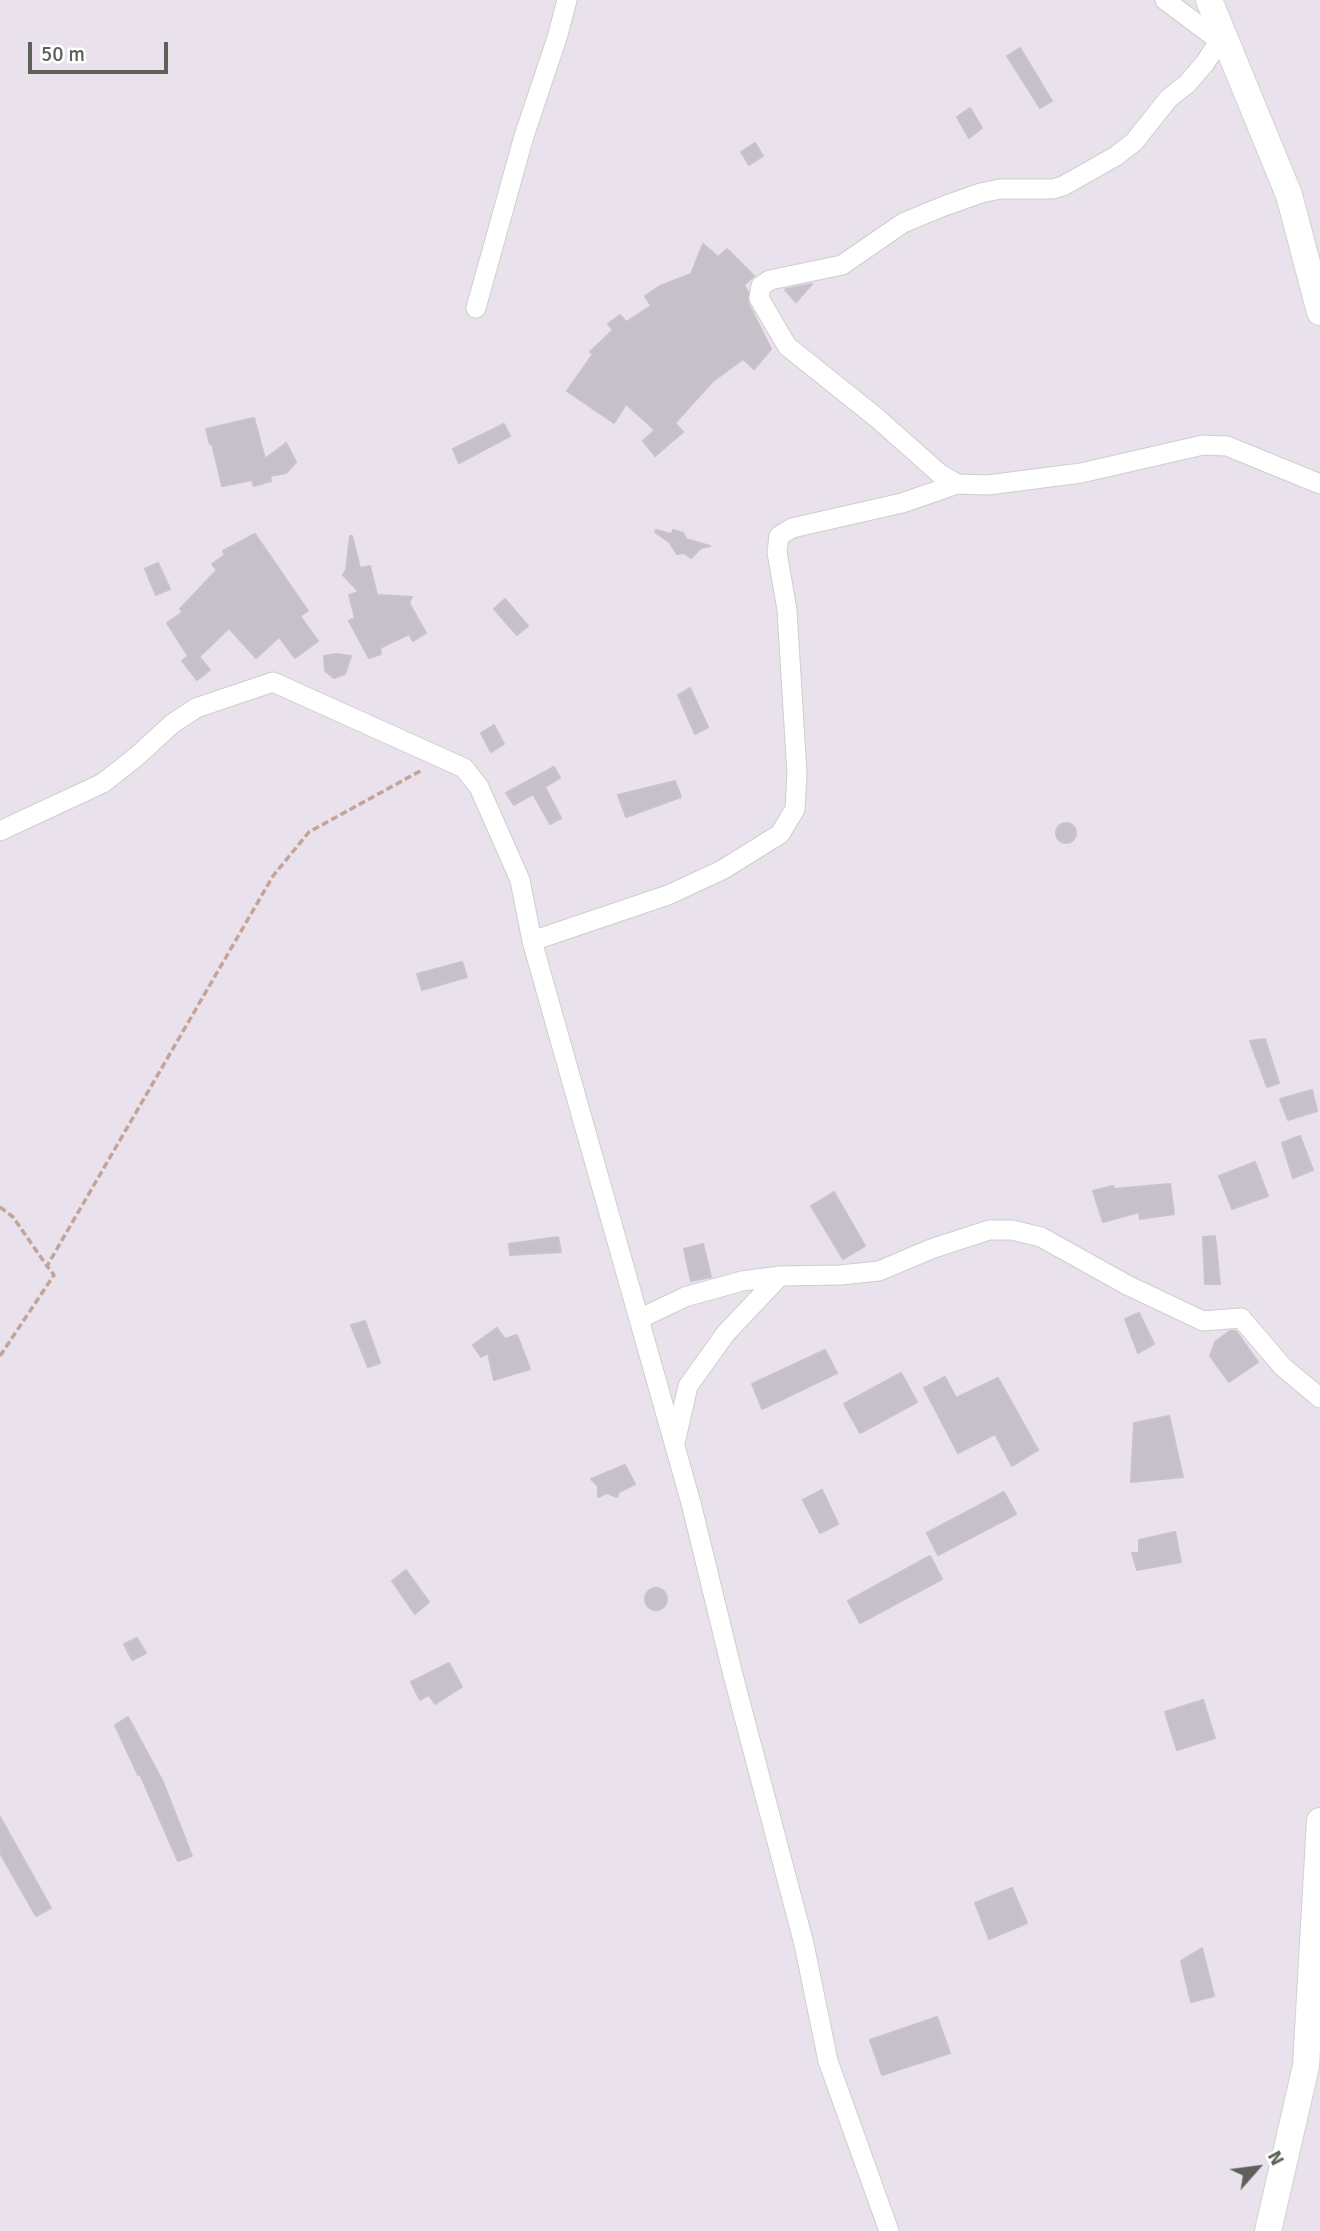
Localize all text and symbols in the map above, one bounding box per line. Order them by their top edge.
scale bar [32,28,172,72]
text: 50 m [41,41,85,67]
north arrow [1222,2133,1292,2203]
text: N [1262,2147,1289,2170]

